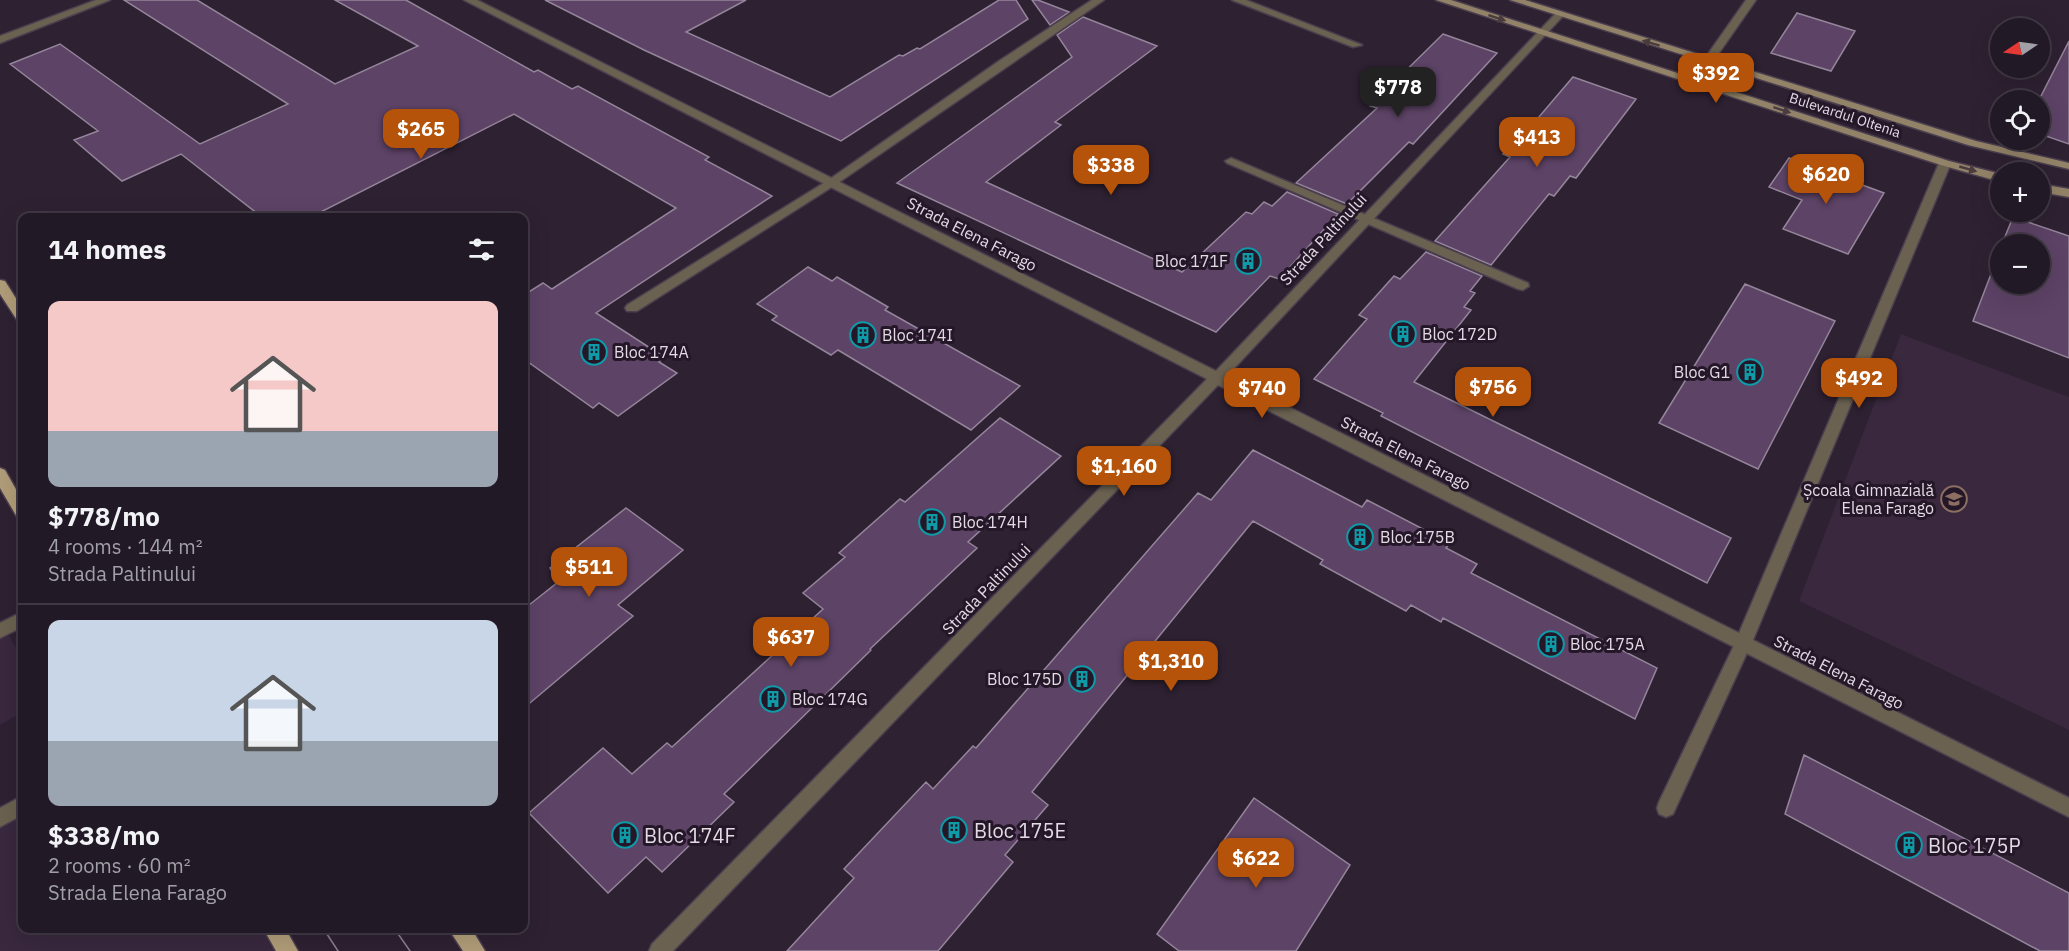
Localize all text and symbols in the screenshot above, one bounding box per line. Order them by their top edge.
one-way arrow [1488,14,1506,23]
north arrow [1990,18,2050,78]
map controls [1990,18,2050,294]
one-way arrow [1642,37,1660,47]
pin: $392 [1680,53,1752,104]
text: $392 [1692,59,1740,86]
pin: $778 [1362,67,1434,118]
text: $778 [1374,73,1422,100]
street label: Bulevardul Oltenia [1787,89,1903,142]
button: locate [1990,90,2050,150]
one-way arrow [1773,106,1791,115]
pin: $265 [385,109,457,160]
text: $265 [397,115,445,142]
pin: $413 [1501,117,1573,168]
text: $413 [1513,123,1561,150]
pin: $338 [1075,145,1147,196]
text: $338 [1087,151,1135,178]
pin: $620 [1790,154,1862,205]
text: $620 [1802,160,1850,187]
button: + [1990,162,2050,222]
one-way arrow [1959,165,1977,174]
street label: Strada Paltinului [1275,189,1371,289]
street label: Strada Elena Farago [904,193,1040,275]
text: 14 homes [48,232,166,266]
icon: filters [465,233,498,266]
button: − [1990,234,2050,294]
building icon: Bloc 171F [1233,246,1263,276]
place label: Bloc 171F [1155,251,1228,271]
building icon: Bloc 172D [1388,319,1418,349]
building icon: Bloc 174I [848,320,878,350]
place label: Bloc 172D [1422,324,1497,344]
place label: Bloc 174I [882,325,953,345]
building icon: Bloc 174A [579,337,609,367]
icon: home [219,340,327,448]
place label: Bloc 174A [614,342,689,362]
building icon: Bloc G1 [1735,357,1765,387]
pin: $492 [1823,358,1895,409]
place label: Bloc G1 [1674,362,1730,382]
text: $492 [1835,364,1883,391]
pin: $756 [1457,367,1529,418]
pin: $740 [1226,368,1298,419]
text: $756 [1469,373,1517,400]
text: $740 [1238,374,1286,401]
street label: Strada Elena Farago [1338,412,1474,494]
pin: $1,160 [1075,446,1173,497]
text: $1,160 [1091,452,1157,479]
place label: Școala Gimnazială Elena Farago [1803,480,1934,518]
school or university icon: Școala Gimnazială Elena Farago [1939,484,1969,514]
text: $778/mo [48,499,160,533]
building icon: Bloc 174H [917,507,947,537]
place label: Bloc 174H [952,512,1028,532]
building icon: Bloc 175B [1345,522,1375,552]
place label: Bloc 175B [1380,527,1455,547]
text: 4 rooms · 144 m² [48,533,203,560]
street label: Strada Paltinului [938,539,1034,639]
pin: $511 [553,547,625,598]
text: $511 [565,553,613,580]
text: Strada Paltinului [48,560,196,587]
pin: $637 [755,617,827,668]
text: $637 [767,623,815,650]
building icon: Bloc 175A [1536,629,1566,659]
street label: Strada Elena Farago [1771,631,1907,713]
place label: Bloc 175A [1570,634,1645,654]
pin: $1,310 [1122,641,1220,692]
text: $1,310 [1138,647,1204,674]
icon: home [219,659,327,767]
building icon: Bloc 175D [1067,664,1097,694]
place label: Bloc 175D [987,669,1062,689]
building icon: Bloc 174G [758,684,788,714]
place label: Bloc 174G [792,689,868,709]
building icon: Bloc 175E [939,815,969,845]
place label: Bloc 175E [974,817,1066,844]
text: $338/mo [48,818,160,852]
building icon: Bloc 174F [610,820,640,850]
place label: Bloc 174F [644,822,736,849]
building icon: Bloc 175P [1894,830,1924,860]
place label: Bloc 175P [1928,832,2021,859]
pin: $622 [1220,838,1292,889]
text: $622 [1232,844,1280,871]
text: 2 rooms · 60 m² [48,852,191,879]
text: Strada Elena Farago [48,879,227,906]

